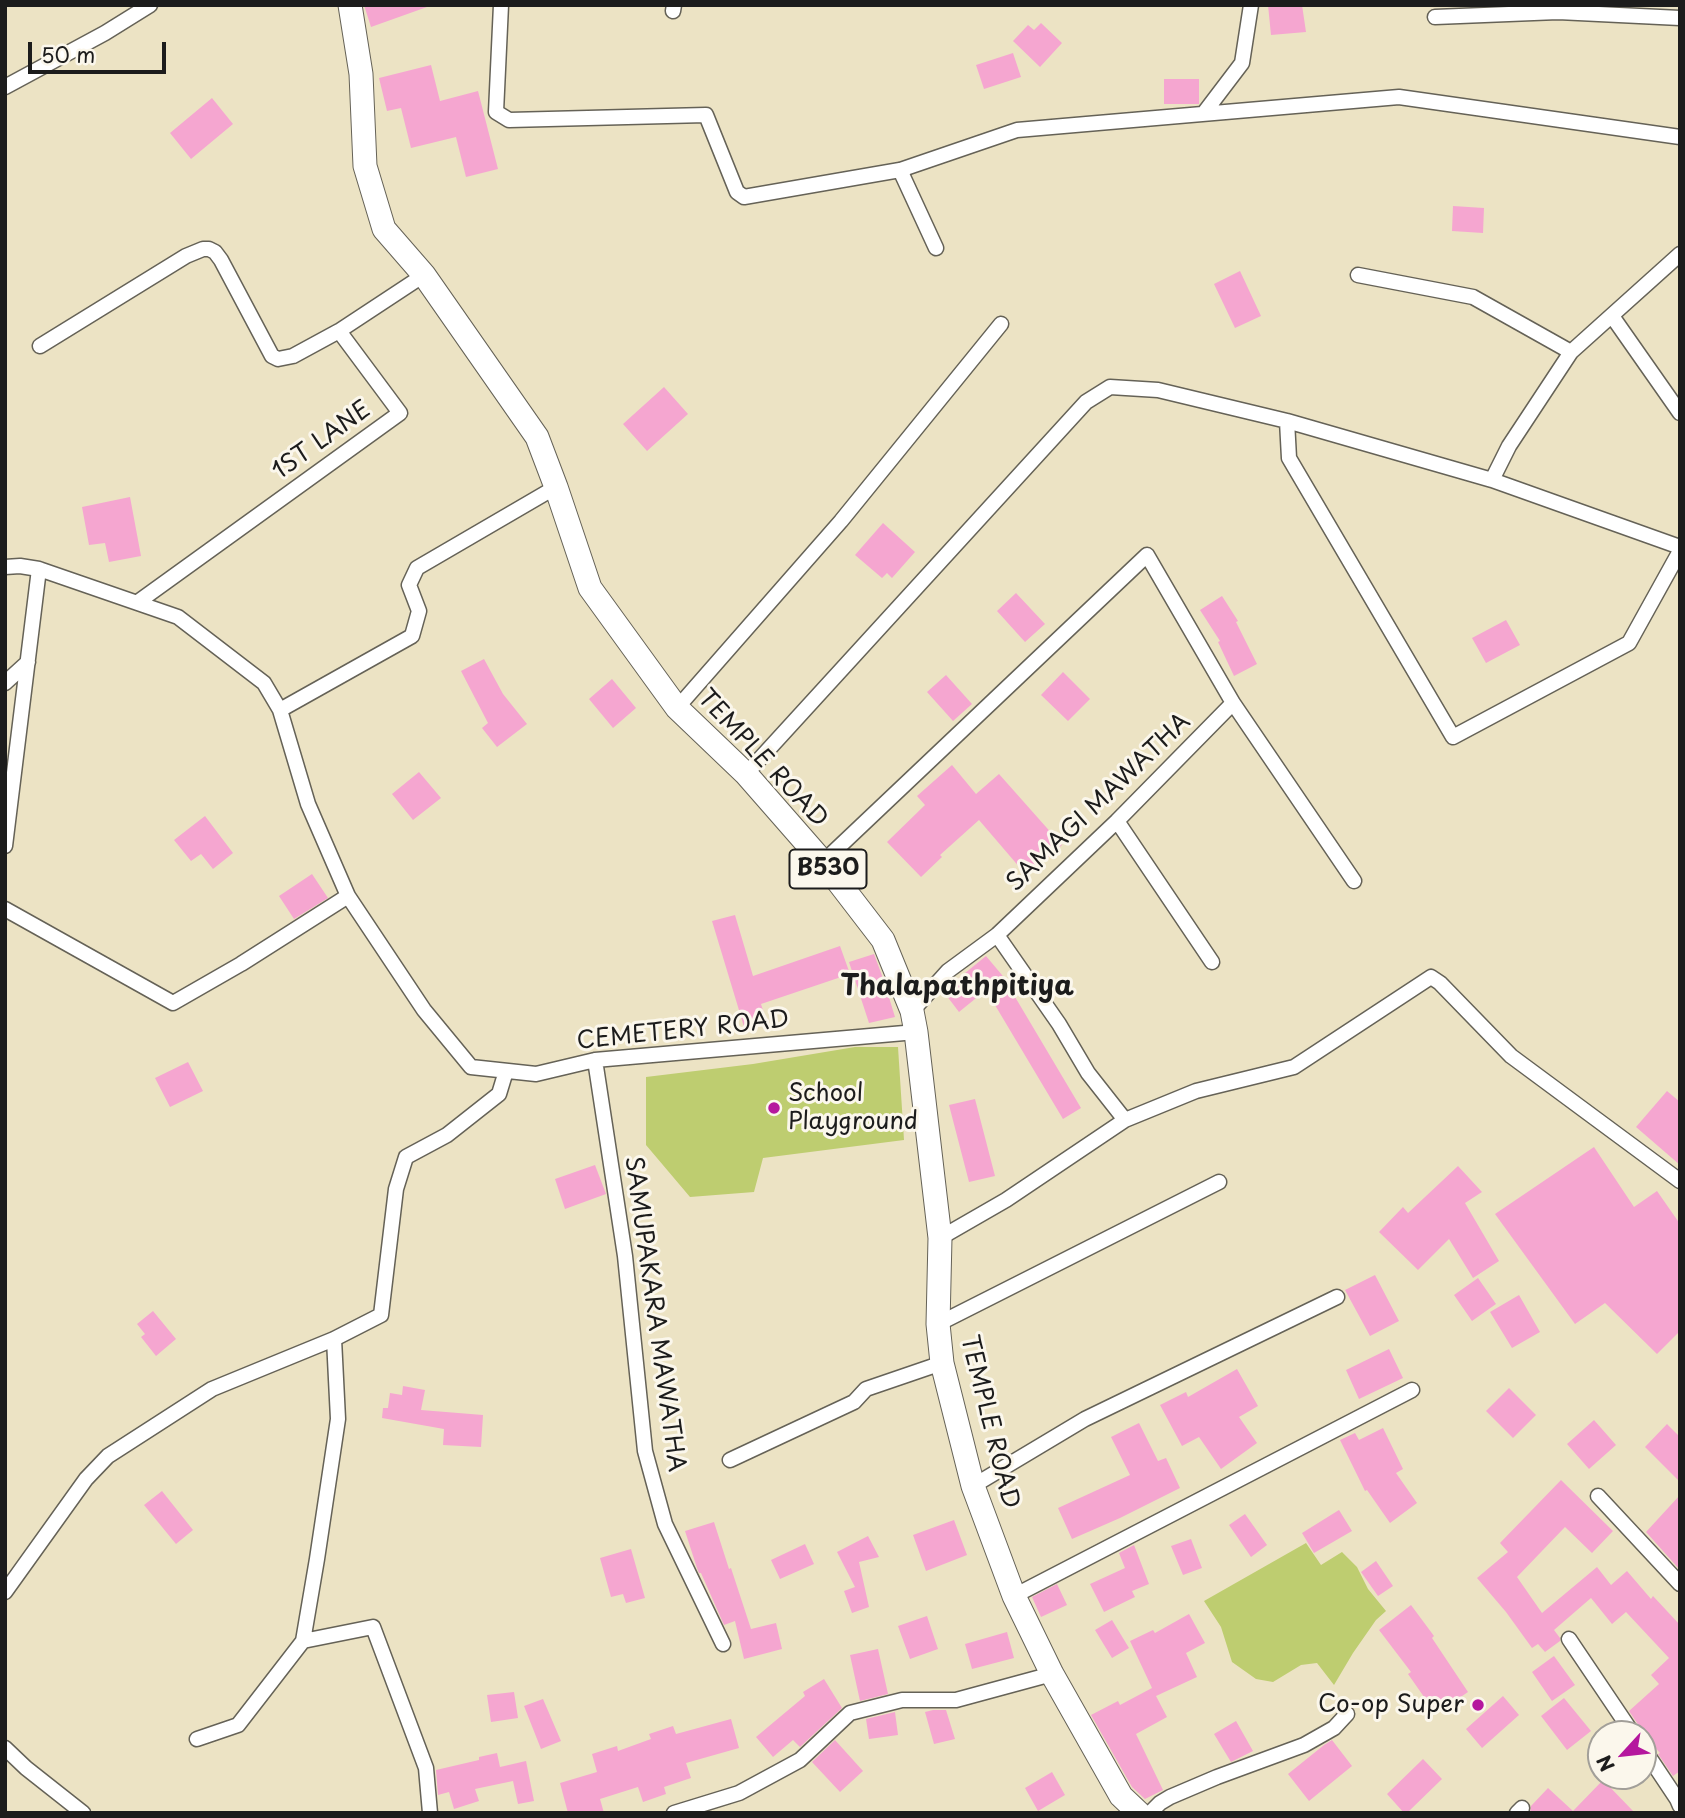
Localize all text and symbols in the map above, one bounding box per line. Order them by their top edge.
scale bar [32,28,170,72]
text: 50 m [41,38,95,70]
street label: 1ST LANE [267,396,377,486]
street label: TEMPLE ROAD [691,684,833,834]
street label: SAMAGI MAWATHA [1001,708,1197,898]
road number: B530 [790,849,866,888]
district label: Thalapathpitiya [840,970,1074,1004]
street label: CEMETERY ROAD [575,1006,791,1056]
place label: School Playground [788,1080,918,1136]
marker: School Playground [766,1100,782,1116]
street label: SAMUPAKARA MAWATHA [618,1154,690,1474]
street label: TEMPLE ROAD [954,1332,1024,1512]
place label: Co-op Super [1318,1691,1464,1719]
marker: Co-op Super [1470,1697,1486,1713]
north arrow [1587,1720,1657,1790]
text: N [1589,1751,1621,1777]

